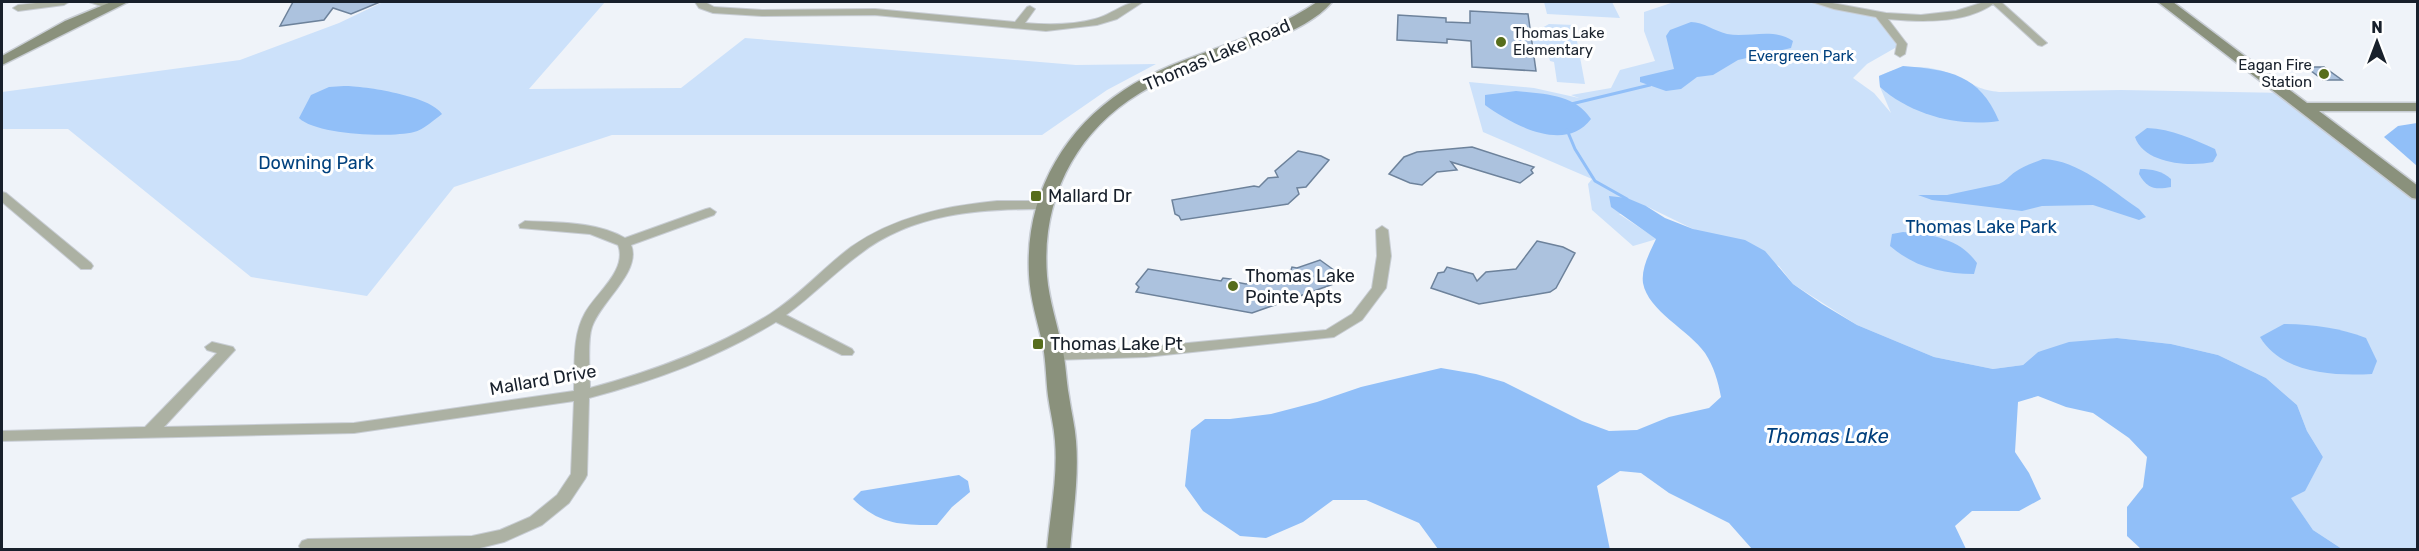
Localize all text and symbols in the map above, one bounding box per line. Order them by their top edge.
north arrow [2347,12,2407,72]
street label: Thomas Lake Road [1140,14,1294,96]
text: N [2371,18,2383,37]
place label: Thomas Lake Elementary [1513,24,1605,59]
marker: Thomas Lake Elementary [1494,35,1508,49]
park label: Evergreen Park [1748,47,1854,65]
place label: Eagan Fire Station [2238,56,2312,91]
marker: Eagan Fire Station [2317,67,2331,81]
park label: Downing Park [258,152,375,174]
place label: Mallard Dr [1048,185,1132,207]
marker: Mallard Dr [1029,189,1043,203]
park label: Thomas Lake Park [1905,216,2058,238]
place label: Thomas Lake Pointe Apts [1245,265,1355,308]
marker: Thomas Lake Pointe Apts [1226,279,1240,293]
place label: Thomas Lake Pt [1050,333,1183,355]
marker: Thomas Lake Pt [1031,337,1045,351]
street label: Mallard Drive [488,360,598,400]
water label: Thomas Lake [1765,424,1889,448]

